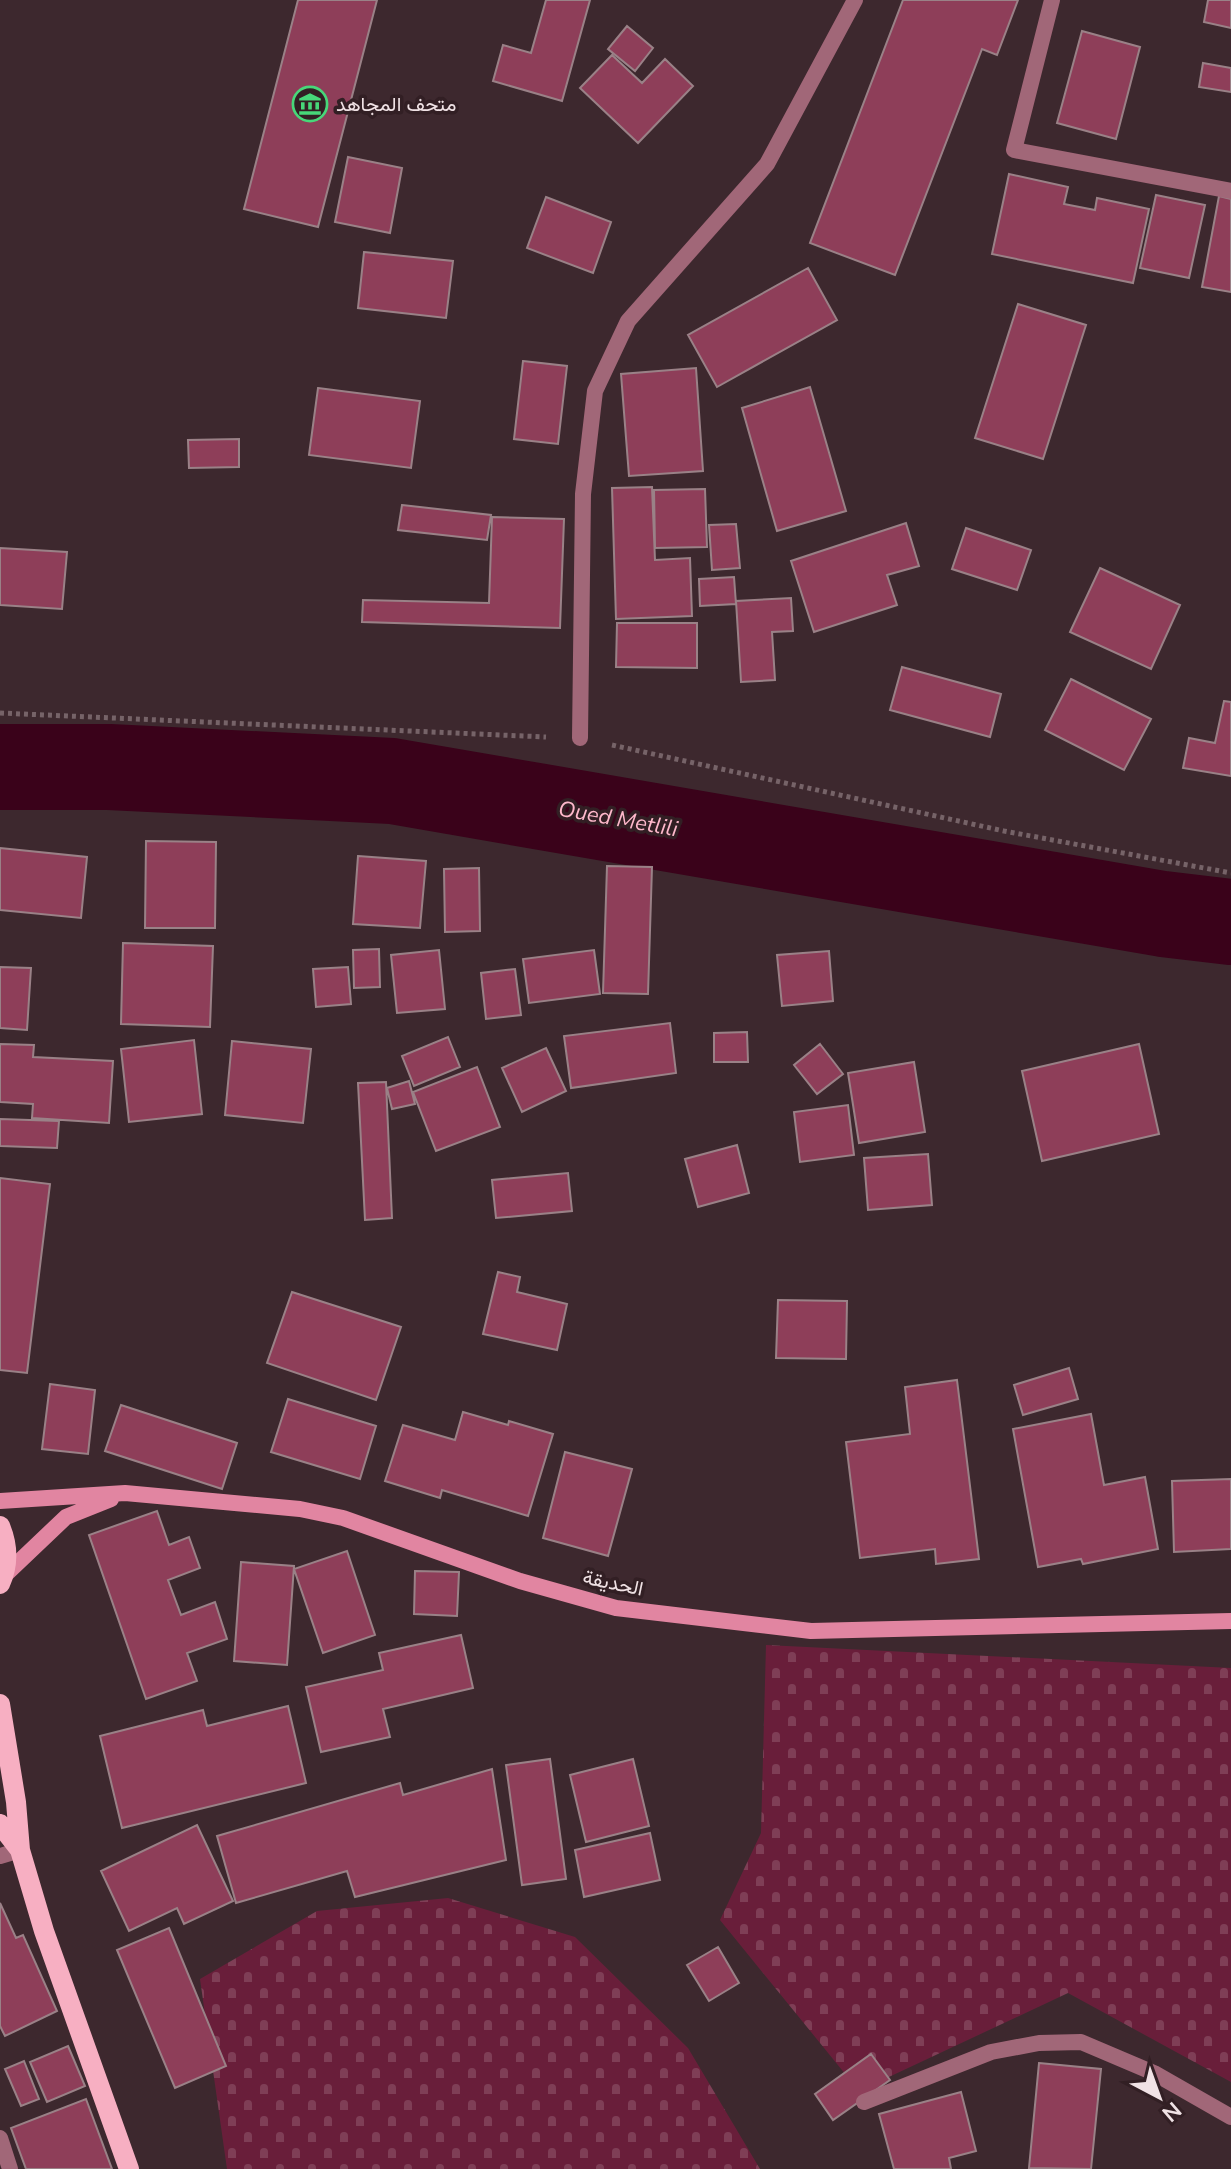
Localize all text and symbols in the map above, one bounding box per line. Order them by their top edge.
museum icon: متحف المجاهد [291,85,329,123]
place label: متحف المجاهد [336,91,456,118]
water label: Oued Metlili [556,794,681,844]
street label: الحديقة [580,1563,646,1603]
north arrow [1119,2057,1199,2137]
text: N [1155,2095,1188,2128]

